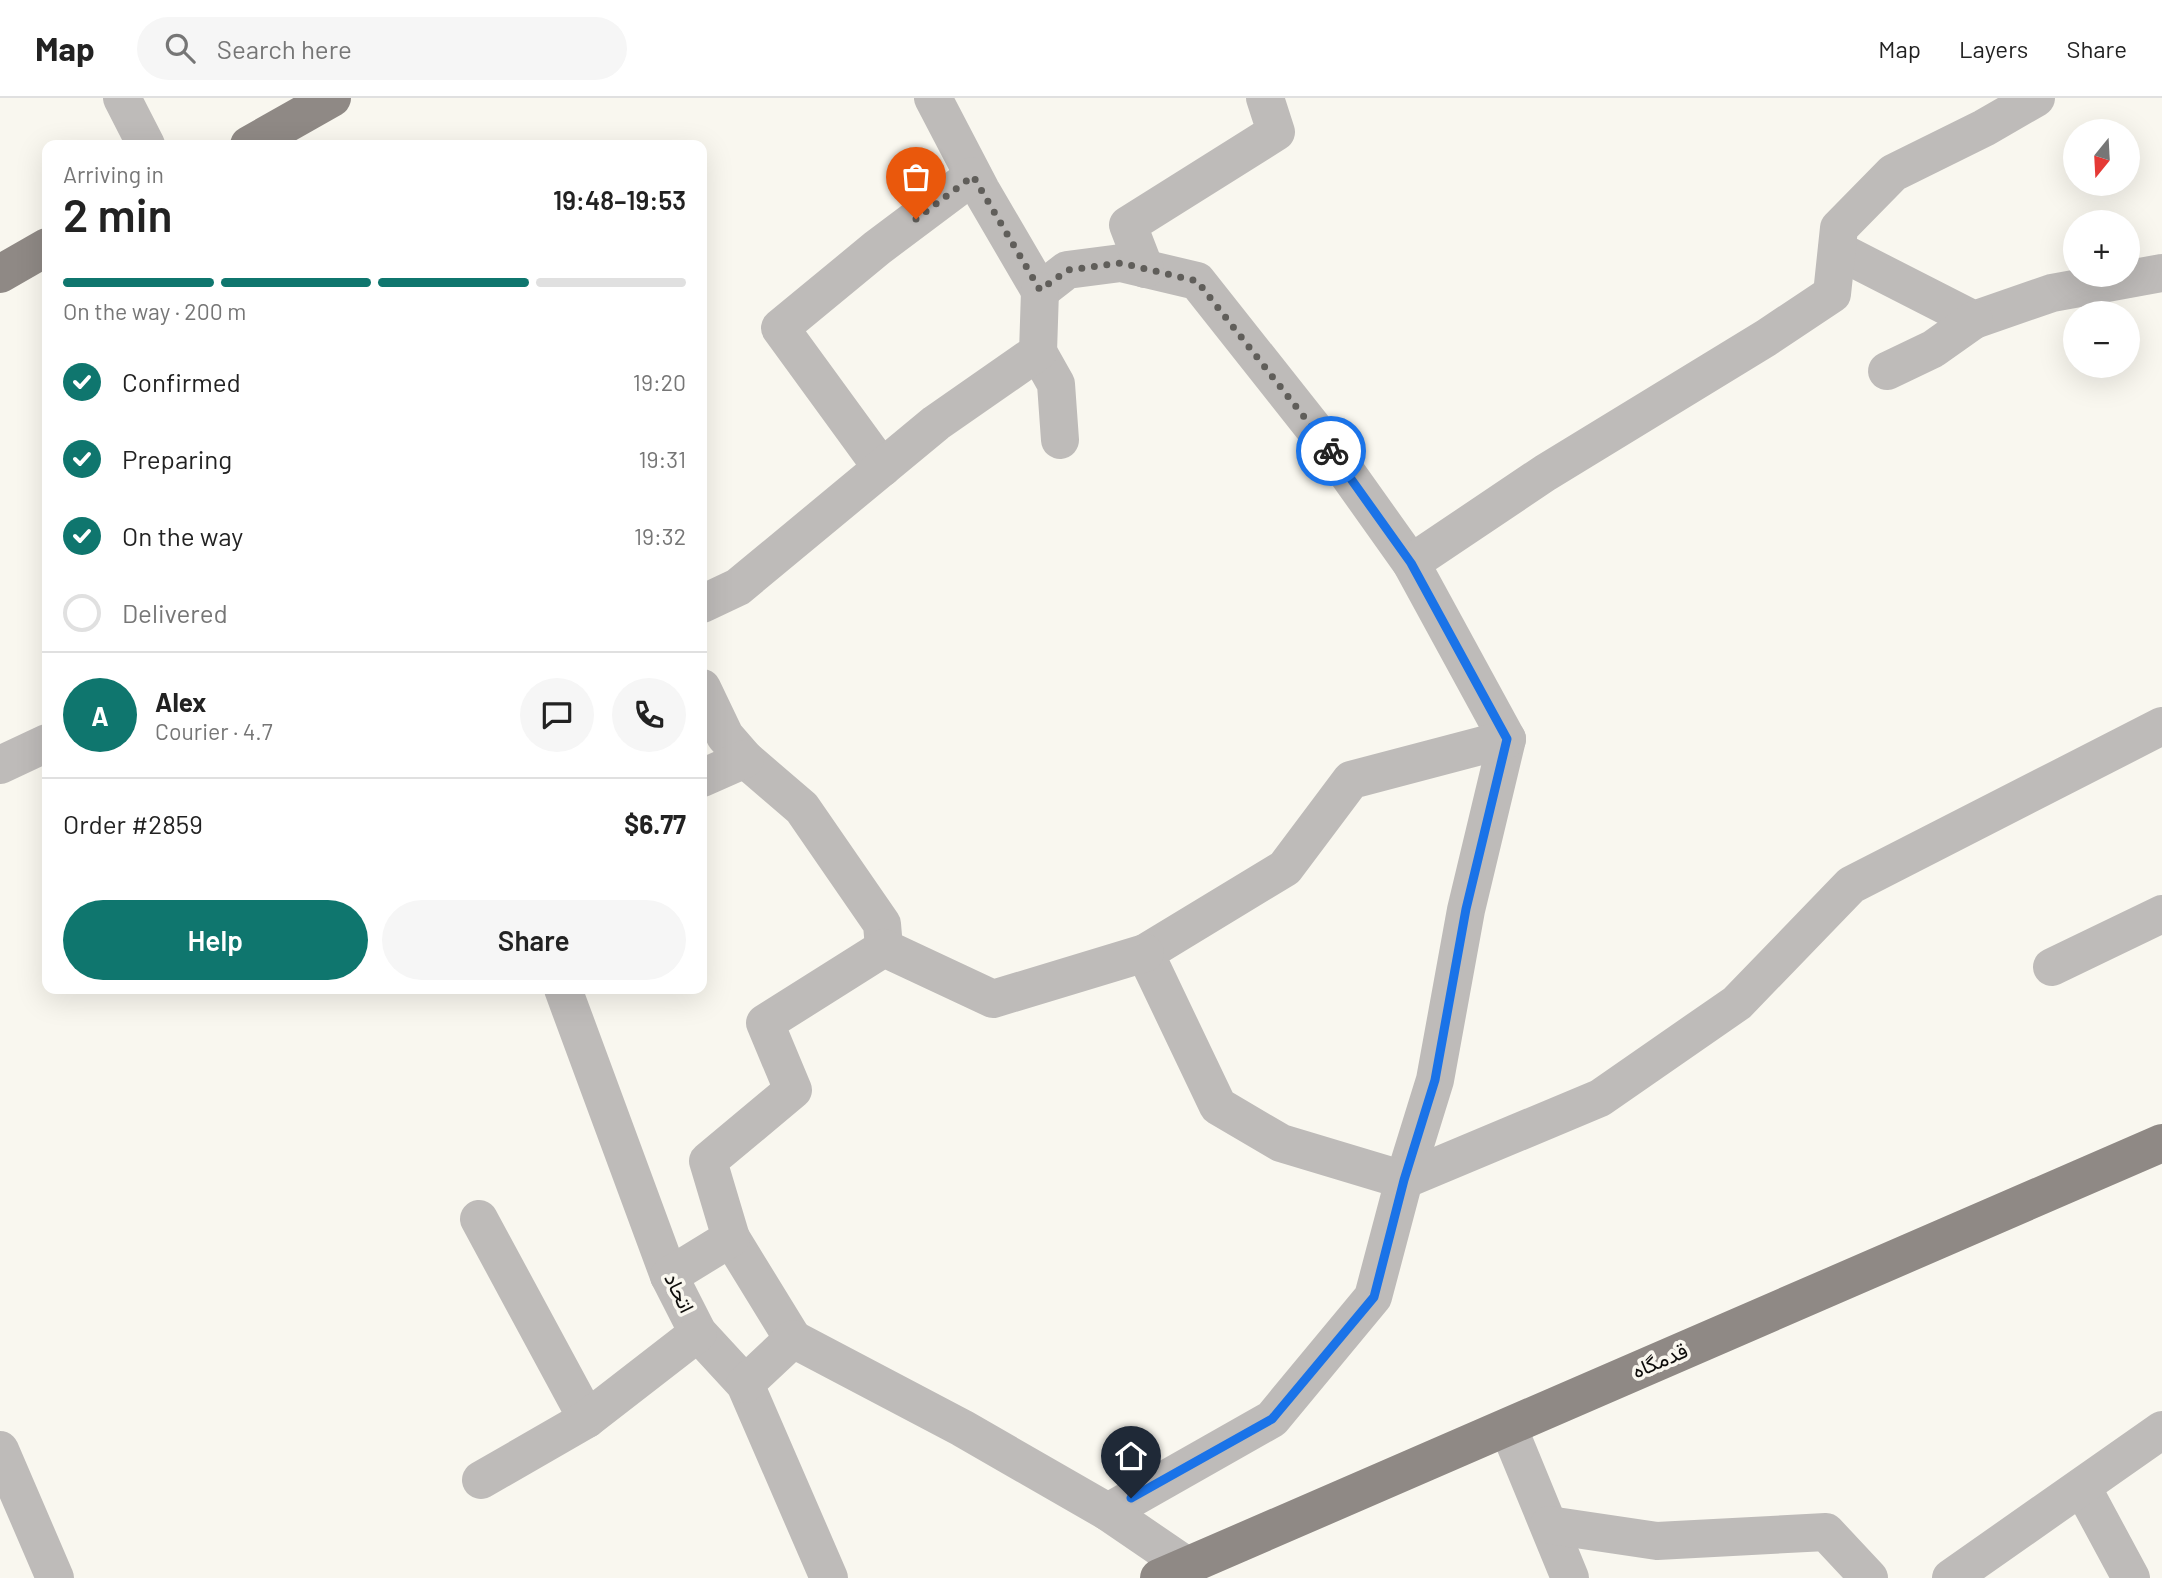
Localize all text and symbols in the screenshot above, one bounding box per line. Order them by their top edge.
search box [137,17,627,80]
text: Map [35,28,95,68]
icon: search [161,29,199,67]
text: Search here [217,33,352,64]
text: Map [1878,34,1921,63]
text: Layers [1959,34,2028,63]
text: Share [2066,34,2127,63]
north arrow [2063,119,2140,196]
map controls [2063,119,2140,378]
pin [886,147,946,219]
icon: bag [897,158,935,196]
text: Arriving in [63,160,164,188]
text: 19:48–19:53 [553,184,686,215]
text: 2 min [63,186,172,241]
button: + [2063,210,2140,287]
text: On the way · 200 m [63,297,246,325]
button: − [2063,301,2140,378]
icon: check [63,363,101,401]
text: Confirmed [122,366,241,397]
text: 19:20 [633,368,686,396]
courier [1296,416,1366,486]
icon: bike [1312,432,1350,470]
icon: check [63,440,101,478]
text: Preparing [122,443,232,474]
text: 19:31 [638,445,686,473]
icon: check [63,517,101,555]
text: On the way [122,520,243,551]
text: 19:32 [634,522,686,550]
text: Delivered [122,597,228,628]
button: chat [520,678,594,752]
button: phone [612,678,686,752]
text: Alex [155,686,206,717]
text: A [91,700,109,731]
text: Courier · 4.7 [155,717,273,745]
text: Order #2859 [63,808,203,839]
text: $6.77 [624,808,686,839]
button: Help [63,900,368,980]
button: Share [382,900,686,980]
street label: اتحاد [660,1268,701,1316]
street label: قدمگاه [1628,1337,1691,1382]
pin [1101,1426,1161,1498]
icon: home [1112,1437,1150,1475]

